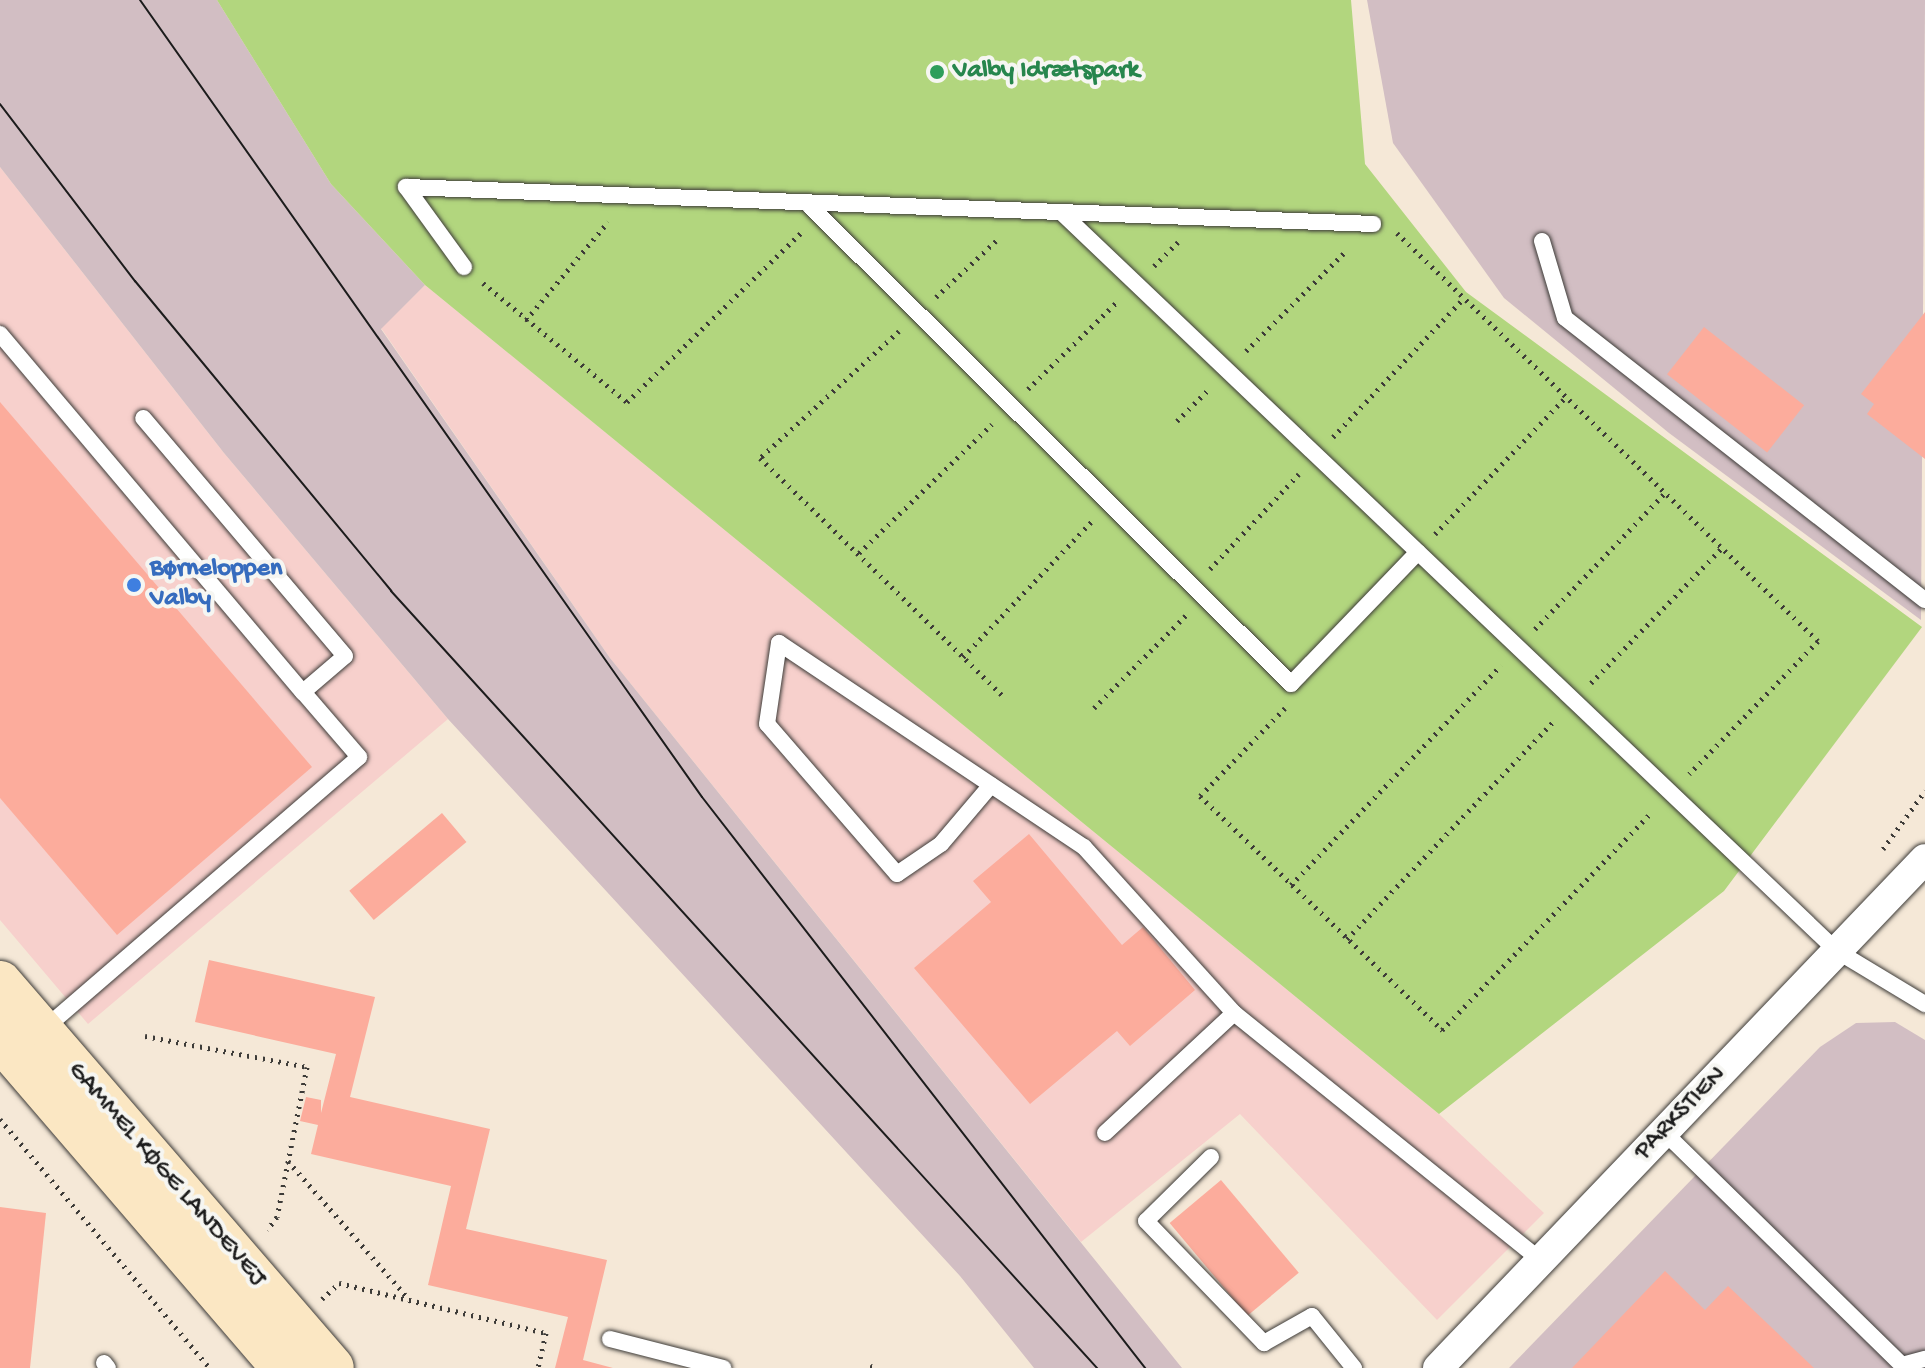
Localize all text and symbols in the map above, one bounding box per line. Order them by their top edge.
place label: Valby Idrætspark [953,56,1139,88]
marker: Valby Idrætspark [928,63,946,81]
place label: Børneloppen Valby [150,554,282,616]
marker: Børneloppen Valby [125,576,143,594]
street label: GAMMEL KØGE LANDEVEJ [60,1056,272,1294]
street label: PARKSTIEN [1628,1060,1734,1168]

